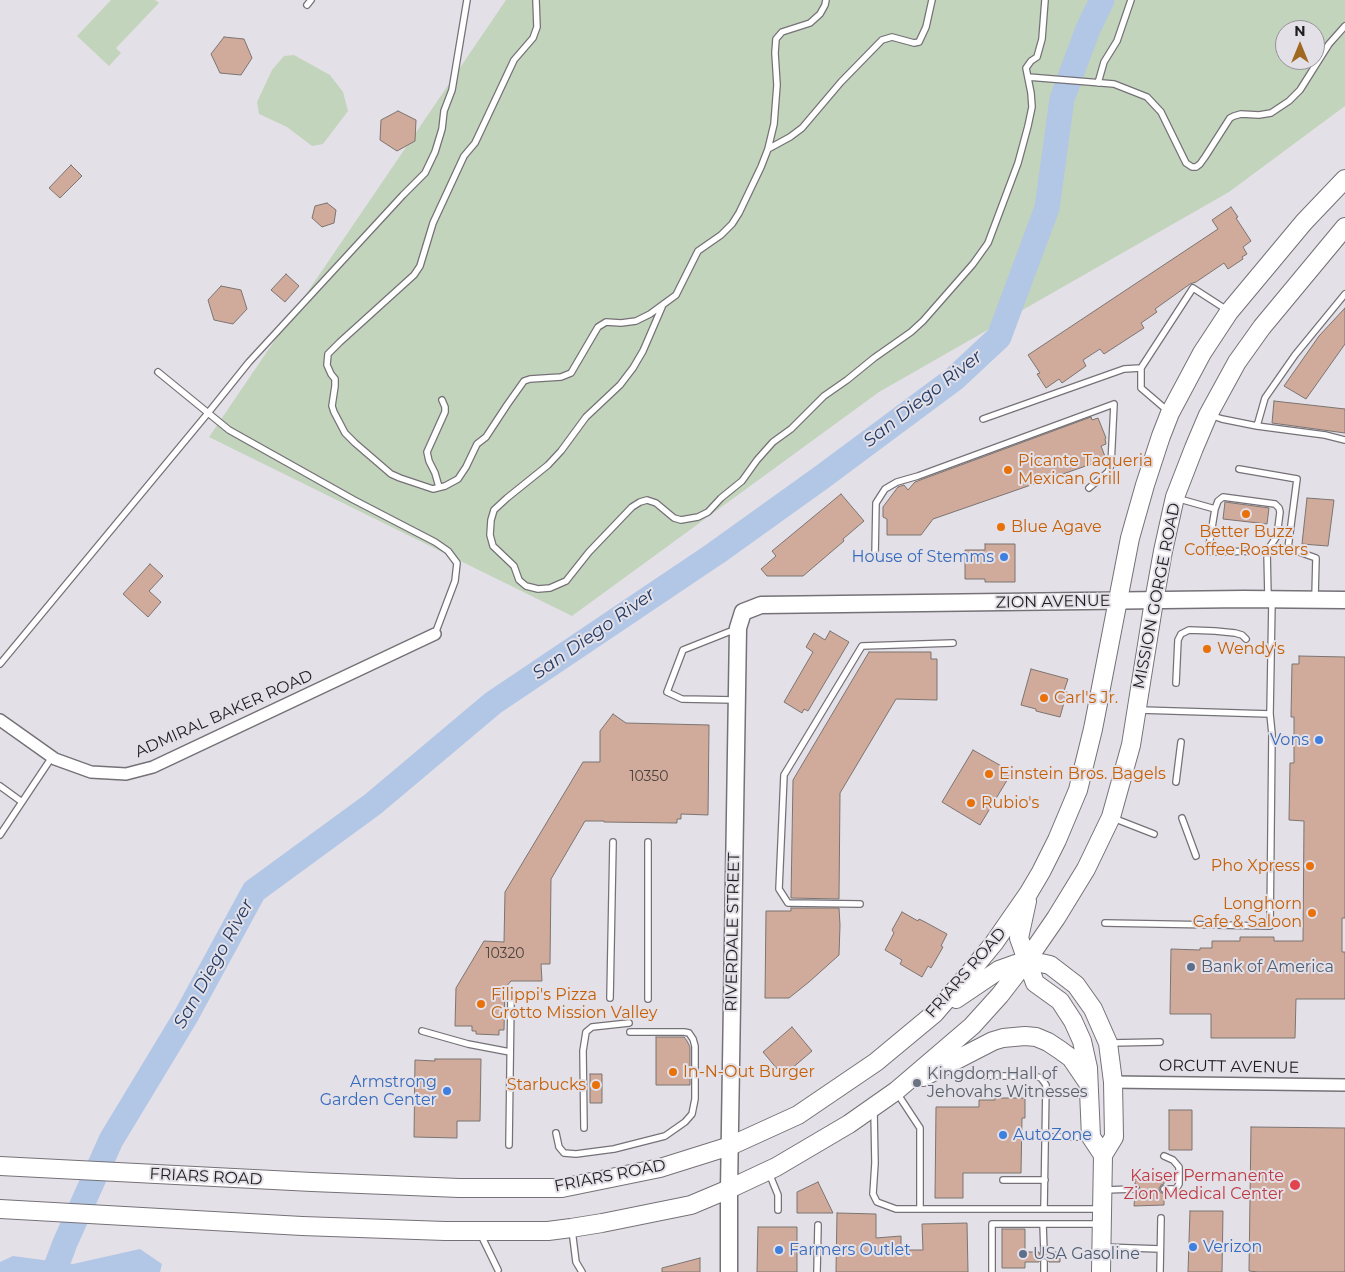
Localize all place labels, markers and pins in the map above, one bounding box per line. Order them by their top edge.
place label: Picante Taqueria Mexican Grill [1018,451,1153,489]
marker: Picante Taqueria Mexican Grill [1002,464,1014,476]
marker: Better Buzz Coffee Roasters [1240,508,1252,520]
place label: Blue Agave [1011,517,1102,537]
marker: Blue Agave [995,521,1007,533]
place label: Better Buzz Coffee Roasters [1184,522,1308,560]
place label: House of Stemms [851,547,994,567]
marker: House of Stemms [998,551,1010,563]
place label: Wendy's [1217,639,1285,659]
marker: Wendy's [1201,643,1213,655]
place label: Carl's Jr. [1054,688,1118,708]
marker: Carl's Jr. [1038,692,1050,704]
place label: Vons [1270,730,1309,750]
marker: Vons [1313,734,1325,746]
place label: Einstein Bros. Bagels [999,764,1166,784]
marker: Einstein Bros. Bagels [983,768,995,780]
place label: Rubio's [981,793,1039,813]
marker: Rubio's [965,797,977,809]
place label: Pho Xpress [1211,856,1300,876]
marker: Pho Xpress [1304,860,1316,872]
place label: Longhorn Cafe & Saloon [1193,894,1302,932]
marker: Longhorn Cafe & Saloon [1306,907,1318,919]
place label: Bank of America [1201,957,1334,977]
marker: Bank of America [1185,961,1197,973]
place label: Filippi's Pizza Grotto Mission Valley [491,985,657,1023]
marker: Filippi's Pizza Grotto Mission Valley [475,998,487,1010]
place label: In-N-Out Burger [683,1062,815,1082]
place label: Kingdom Hall of Jehovahs Witnesses [927,1064,1088,1102]
marker: In-N-Out Burger [667,1066,679,1078]
place label: Armstrong Garden Center [320,1072,437,1110]
place label: Starbucks [507,1075,586,1095]
marker: Kingdom Hall of Jehovahs Witnesses [911,1077,923,1089]
marker: Starbucks [590,1079,602,1091]
marker: Armstrong Garden Center [441,1085,453,1097]
place label: AutoZone [1013,1125,1092,1145]
marker: AutoZone [997,1129,1009,1141]
place label: Kaiser Permanente Zion Medical Center [1123,1166,1284,1204]
marker: Kaiser Permanente Zion Medical Center [1288,1178,1302,1192]
place label: Verizon [1203,1237,1262,1257]
place label: Farmers Outlet [789,1240,911,1260]
marker: Verizon [1187,1241,1199,1253]
marker: Farmers Outlet [773,1244,785,1256]
place label: USA Gasoline [1033,1244,1140,1264]
marker: USA Gasoline [1017,1248,1029,1260]

